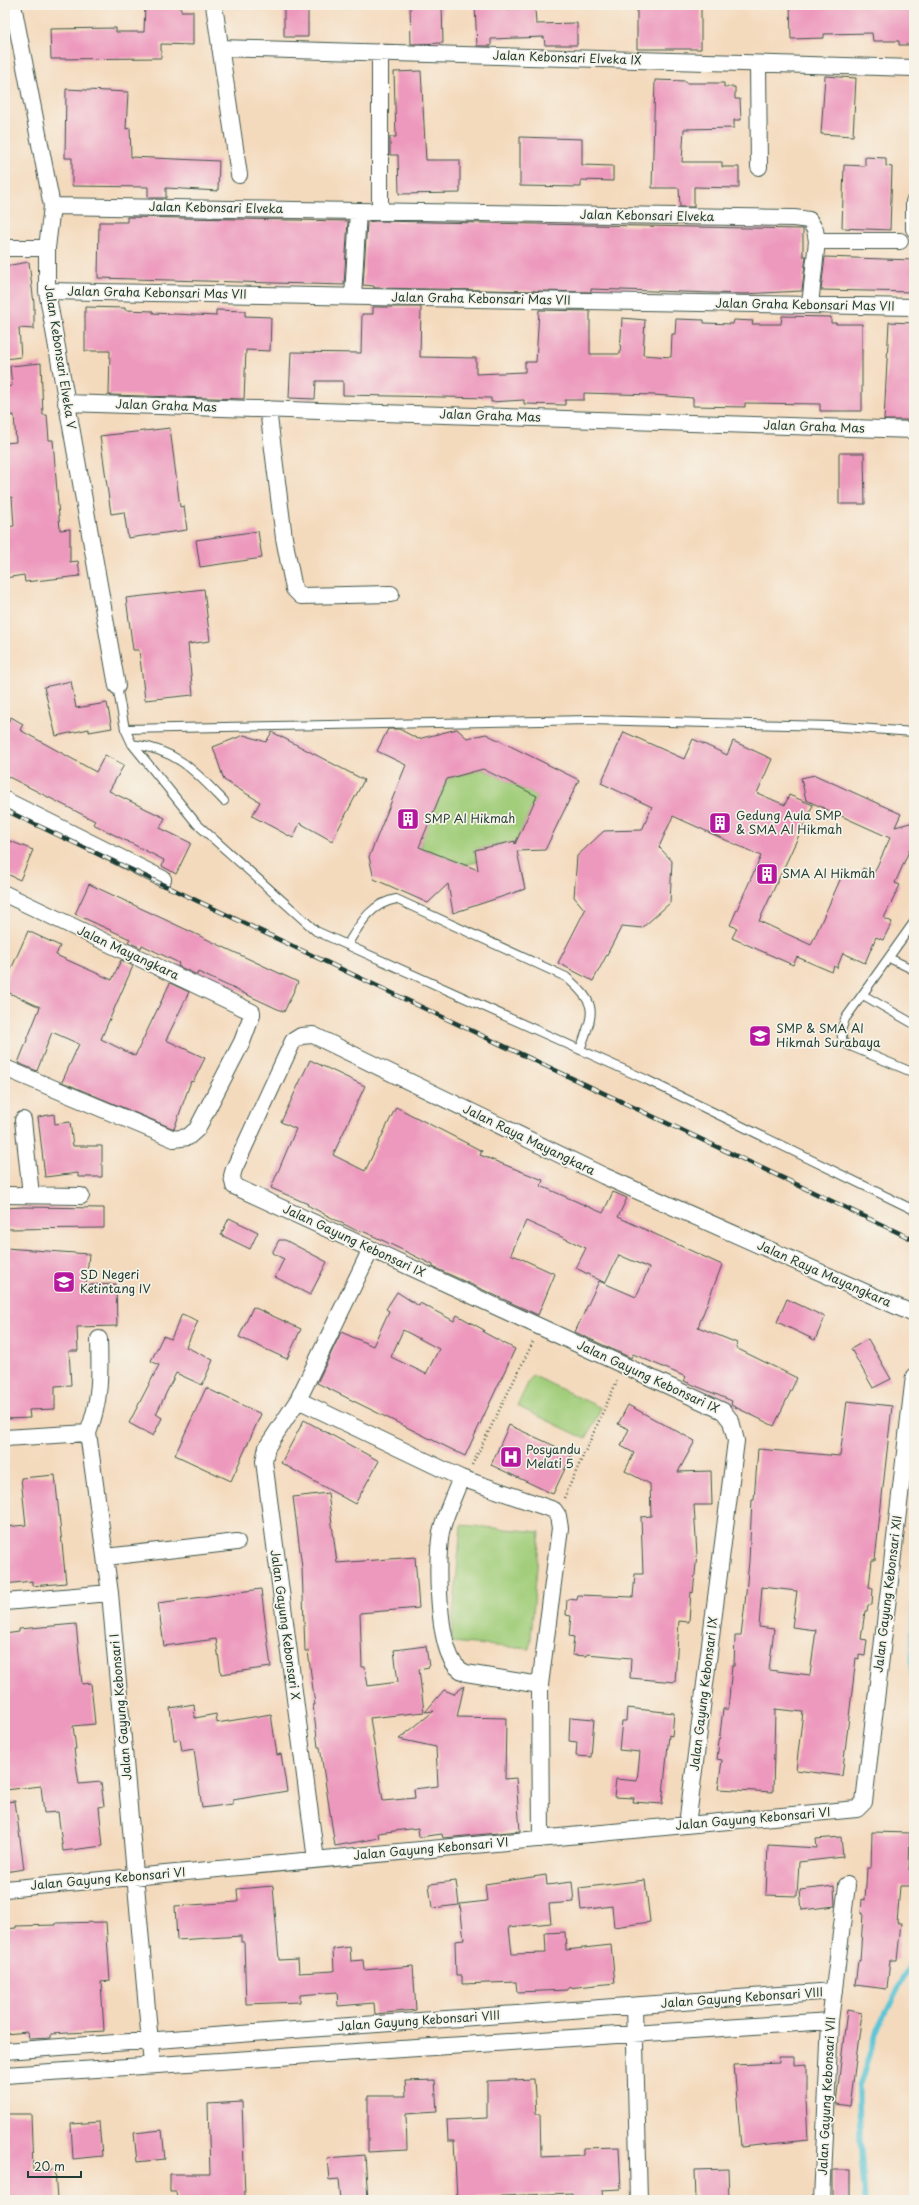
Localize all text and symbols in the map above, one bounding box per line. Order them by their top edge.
street label: Jalan Kebonsari Elveka IX [492,45,642,69]
street label: Jalan Kebonsari Elveka [149,197,284,217]
street label: Jalan Kebonsari Elveka [580,205,715,225]
street label: Jalan Graha Kebonsari Mas VII [67,281,247,303]
street label: Jalan Kebonsari Elveka V [41,283,81,431]
street label: Jalan Graha Kebonsari Mas VII [391,287,571,309]
street label: Jalan Graha Kebonsari Mas VII [715,293,895,315]
street label: Jalan Graha Mas [115,394,217,416]
street label: Jalan Graha Mas [439,404,541,426]
street label: Jalan Graha Mas [763,415,865,437]
building icon: SMP Al Hikmah [395,806,421,832]
place label: Gedung Aula SMP & SMA Al Hikmah [736,806,842,838]
place label: SMP Al Hikmah [424,809,515,827]
building icon: Gedung Aula SMP & SMA Al Hikmah [707,810,733,836]
building icon: SMA Al Hikmah [754,861,780,887]
place label: SMA Al Hikmah [782,864,875,882]
street label: Jalan Mayangkara [75,921,183,984]
place label: SMP & SMA Al Hikmah Surabaya [776,1019,881,1051]
school or university icon: SMP & SMA Al Hikmah Surabaya [747,1023,773,1049]
street label: Jalan Raya Mayangkara [460,1099,599,1179]
street label: Jalan Gayung Kebonsari IX [280,1199,429,1281]
street label: Jalan Raya Mayangkara [755,1235,895,1311]
place label: SD Negeri Ketintang IV [80,1265,151,1297]
school or university icon: SD Negeri Ketintang IV [51,1269,77,1295]
street label: Jalan Gayung Kebonsari IX [574,1335,723,1417]
place label: Posyandu Melati 5 [526,1440,581,1472]
hospital icon: Posyandu Melati 5 [498,1444,524,1470]
street label: Jalan Gayung Kebonsari XII [868,1514,906,1674]
street label: Jalan Gayung Kebonsari X [267,1548,305,1701]
street label: Jalan Gayung Kebonsari IX [685,1616,721,1772]
street label: Jalan Gayung Kebonsari I [105,1633,135,1781]
street label: Jalan Gayung Kebonsari VI [675,1802,831,1834]
street label: Jalan Gayung Kebonsari VI [353,1832,509,1864]
street label: Jalan Gayung Kebonsari VI [30,1862,186,1894]
street label: Jalan Gayung Kebonsari VIII [660,1982,824,2012]
street label: Jalan Gayung Kebonsari VIII [337,2005,501,2035]
street label: Jalan Gayung Kebonsari VII [813,2016,839,2176]
scale bar [28,2153,81,2179]
text: 20 m [34,2157,65,2175]

